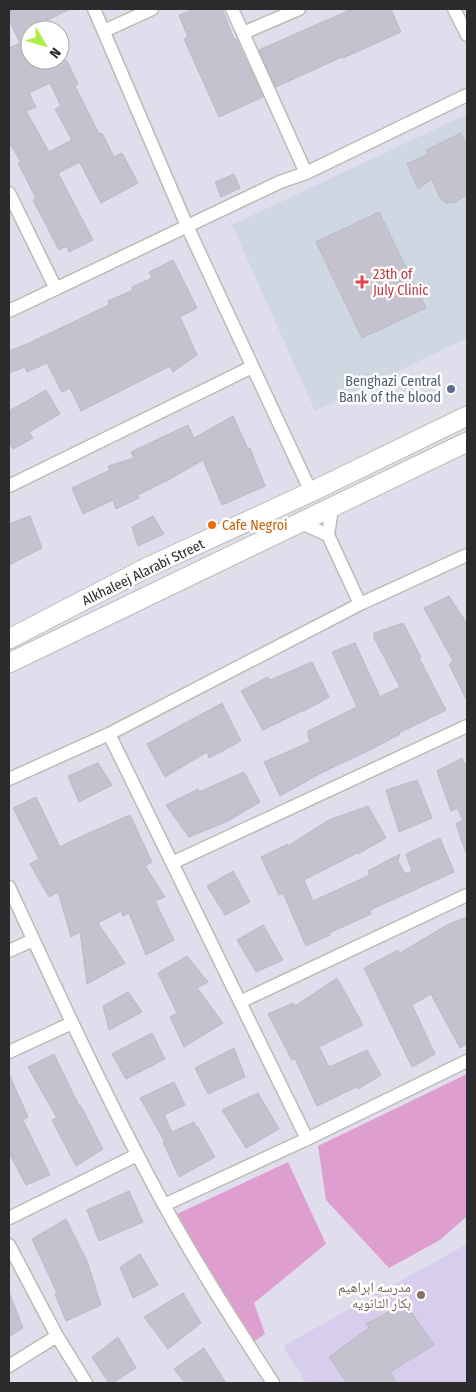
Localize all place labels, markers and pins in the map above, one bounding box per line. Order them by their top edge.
place label: 23th of July Clinic [373,266,428,299]
marker: 23th of July Clinic [355,275,369,289]
place label: Benghazi Central Bank of the blood [339,373,441,406]
marker: Benghazi Central Bank of the blood [445,383,457,395]
place label: Cafe Negroi [222,517,288,534]
marker: Cafe Negroi [206,519,218,531]
place label: مدرسه ابراهيم بكار الثانويه [338,1279,411,1312]
marker: مدرسه ابراهيم بكار الثانويه [415,1289,427,1301]

